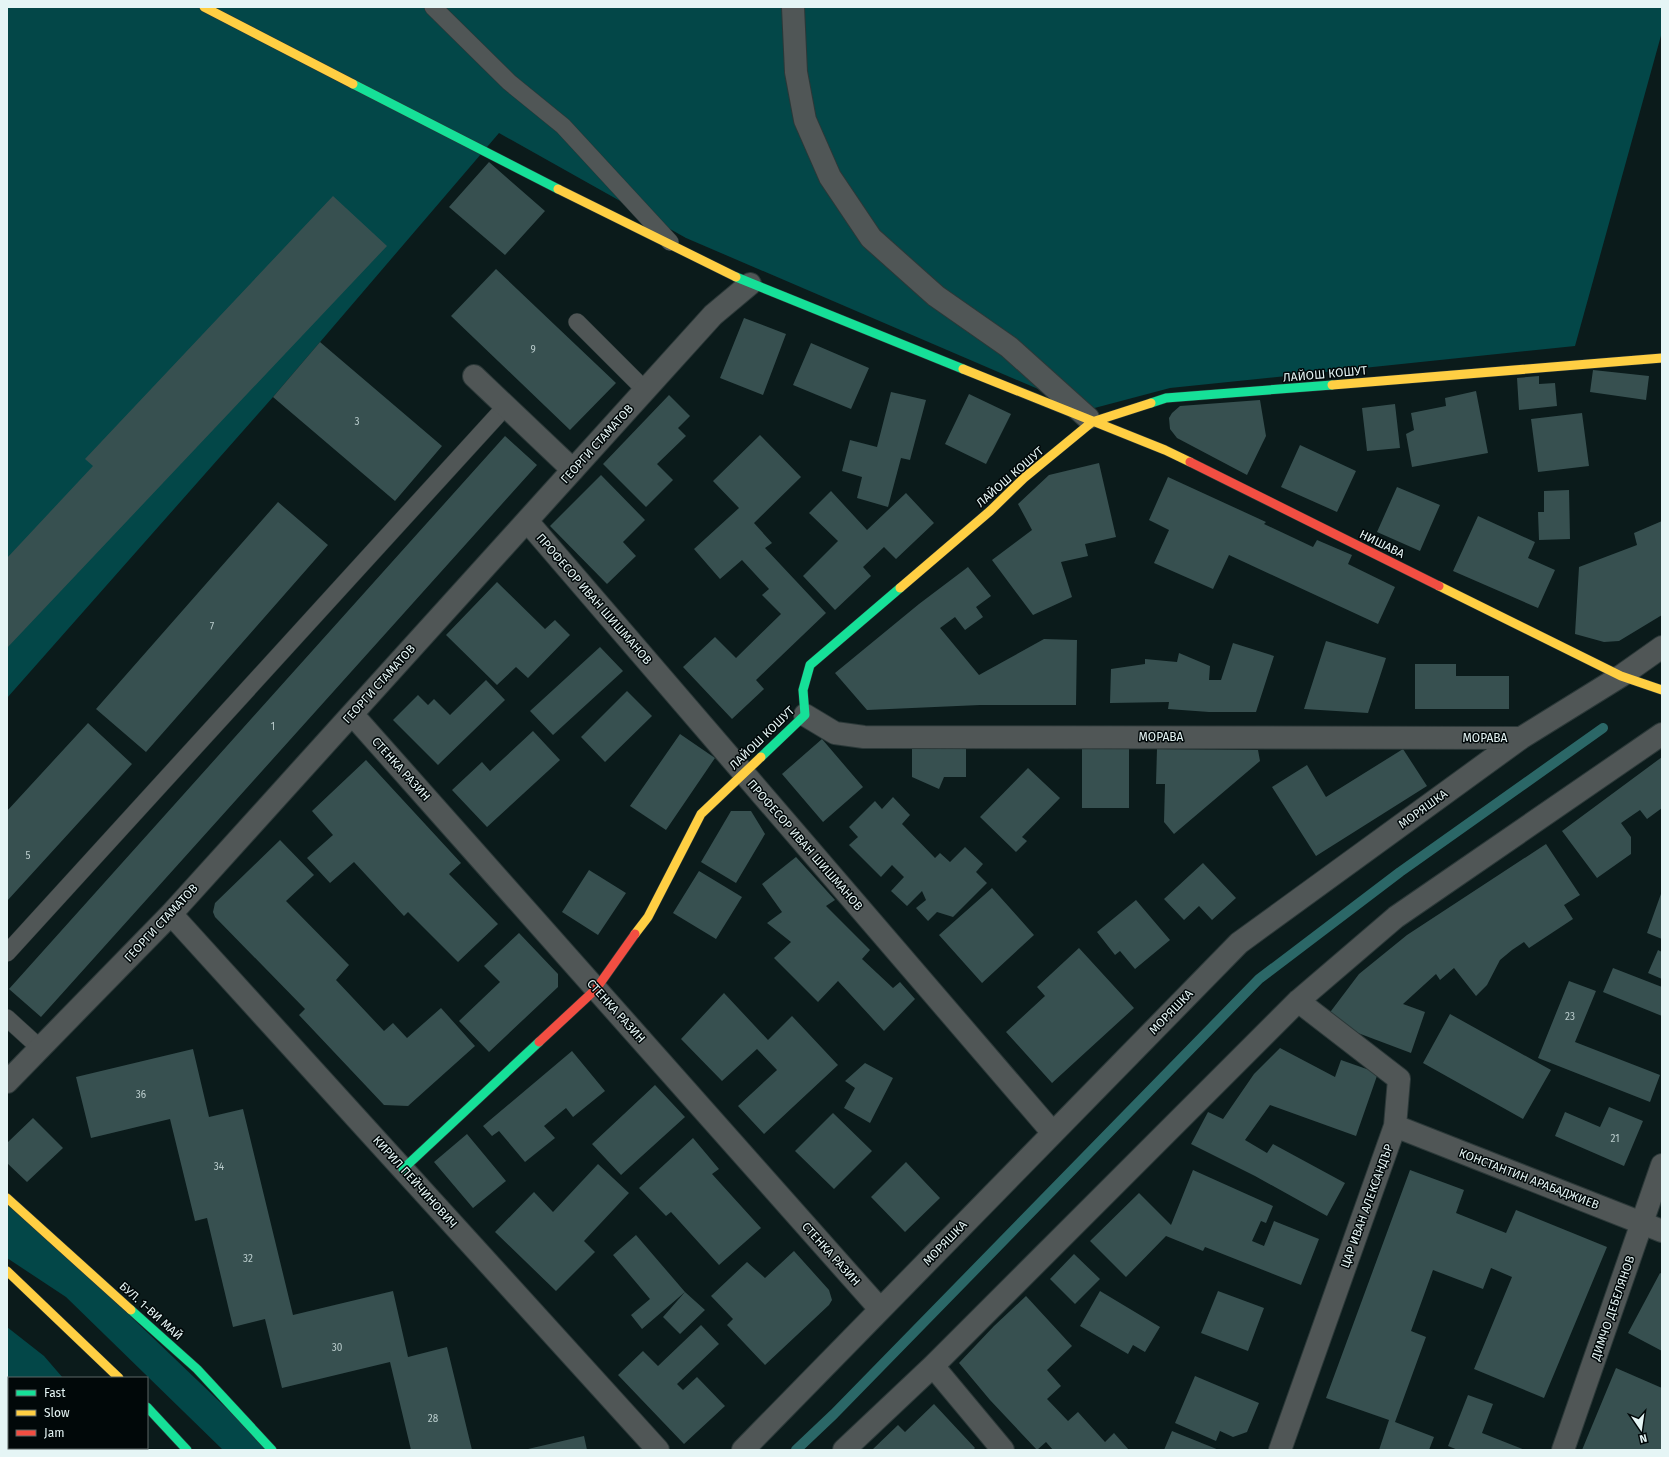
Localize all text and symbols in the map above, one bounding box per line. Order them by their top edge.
house number: 9 [530,344,536,356]
street label: ЛАЙОШ КОШУТ [1282,362,1369,385]
street label: ГЕОРГИ СТАМАТОВ [558,402,636,486]
house number: 3 [355,416,360,428]
street label: ЛАЙОШ КОШУТ [973,443,1047,510]
street label: НИШАВА [1357,527,1407,561]
street label: ПРОФЕСОР ИВАН ШИШМАНОВ [533,531,655,667]
house number: 7 [210,621,215,633]
street label: ГЕОРГИ СТАМАТОВ [340,642,418,726]
street label: ЛАЙОШ КОШУТ [726,702,798,772]
house number: 1 [271,721,275,733]
street label: МОРАВА [1139,730,1184,744]
street label: МОРАВА [1463,731,1508,745]
street label: СТЕНКА РАЗИН [369,734,433,804]
street label: ПРОФЕСОР ИВАН ШИШМАНОВ [744,777,866,913]
street label: МОРЯШКА [1396,787,1450,831]
house number: 5 [25,850,31,862]
street label: ГЕОРГИ СТАМАТОВ [121,881,201,965]
street label: СТЕНКА РАЗИН [584,976,648,1046]
street label: МОРЯШКА [1146,987,1196,1037]
house number: 23 [1565,1011,1575,1023]
house number: 36 [136,1089,146,1101]
street label: КИРИЛ ПЕЙЧИНОВИЧ [370,1132,461,1231]
house number: 21 [1610,1133,1620,1145]
street label: ЦАР ИВАН АЛЕКСАНДЪР [1338,1142,1396,1270]
street label: КОНСТАНТИН АРАБАДЖИЕВ [1457,1146,1601,1212]
house number: 34 [214,1161,225,1173]
street label: МОРЯШКА [920,1218,970,1268]
street label: СТЕНКА РАЗИН [799,1219,863,1289]
house number: 32 [243,1253,253,1265]
street label: ДИМЧО ДЕБЕЛЯНОВ [1588,1254,1637,1363]
street label: БУЛ. 1-ВИ МАЙ [117,1278,186,1343]
house number: 30 [332,1342,343,1354]
legend [8,1377,148,1449]
text: Fast [44,1386,66,1400]
text: Slow [44,1406,70,1420]
north arrow [1621,1409,1661,1449]
house number: 28 [428,1413,439,1425]
text: Jam [44,1426,64,1440]
text: N [1638,1431,1648,1445]

